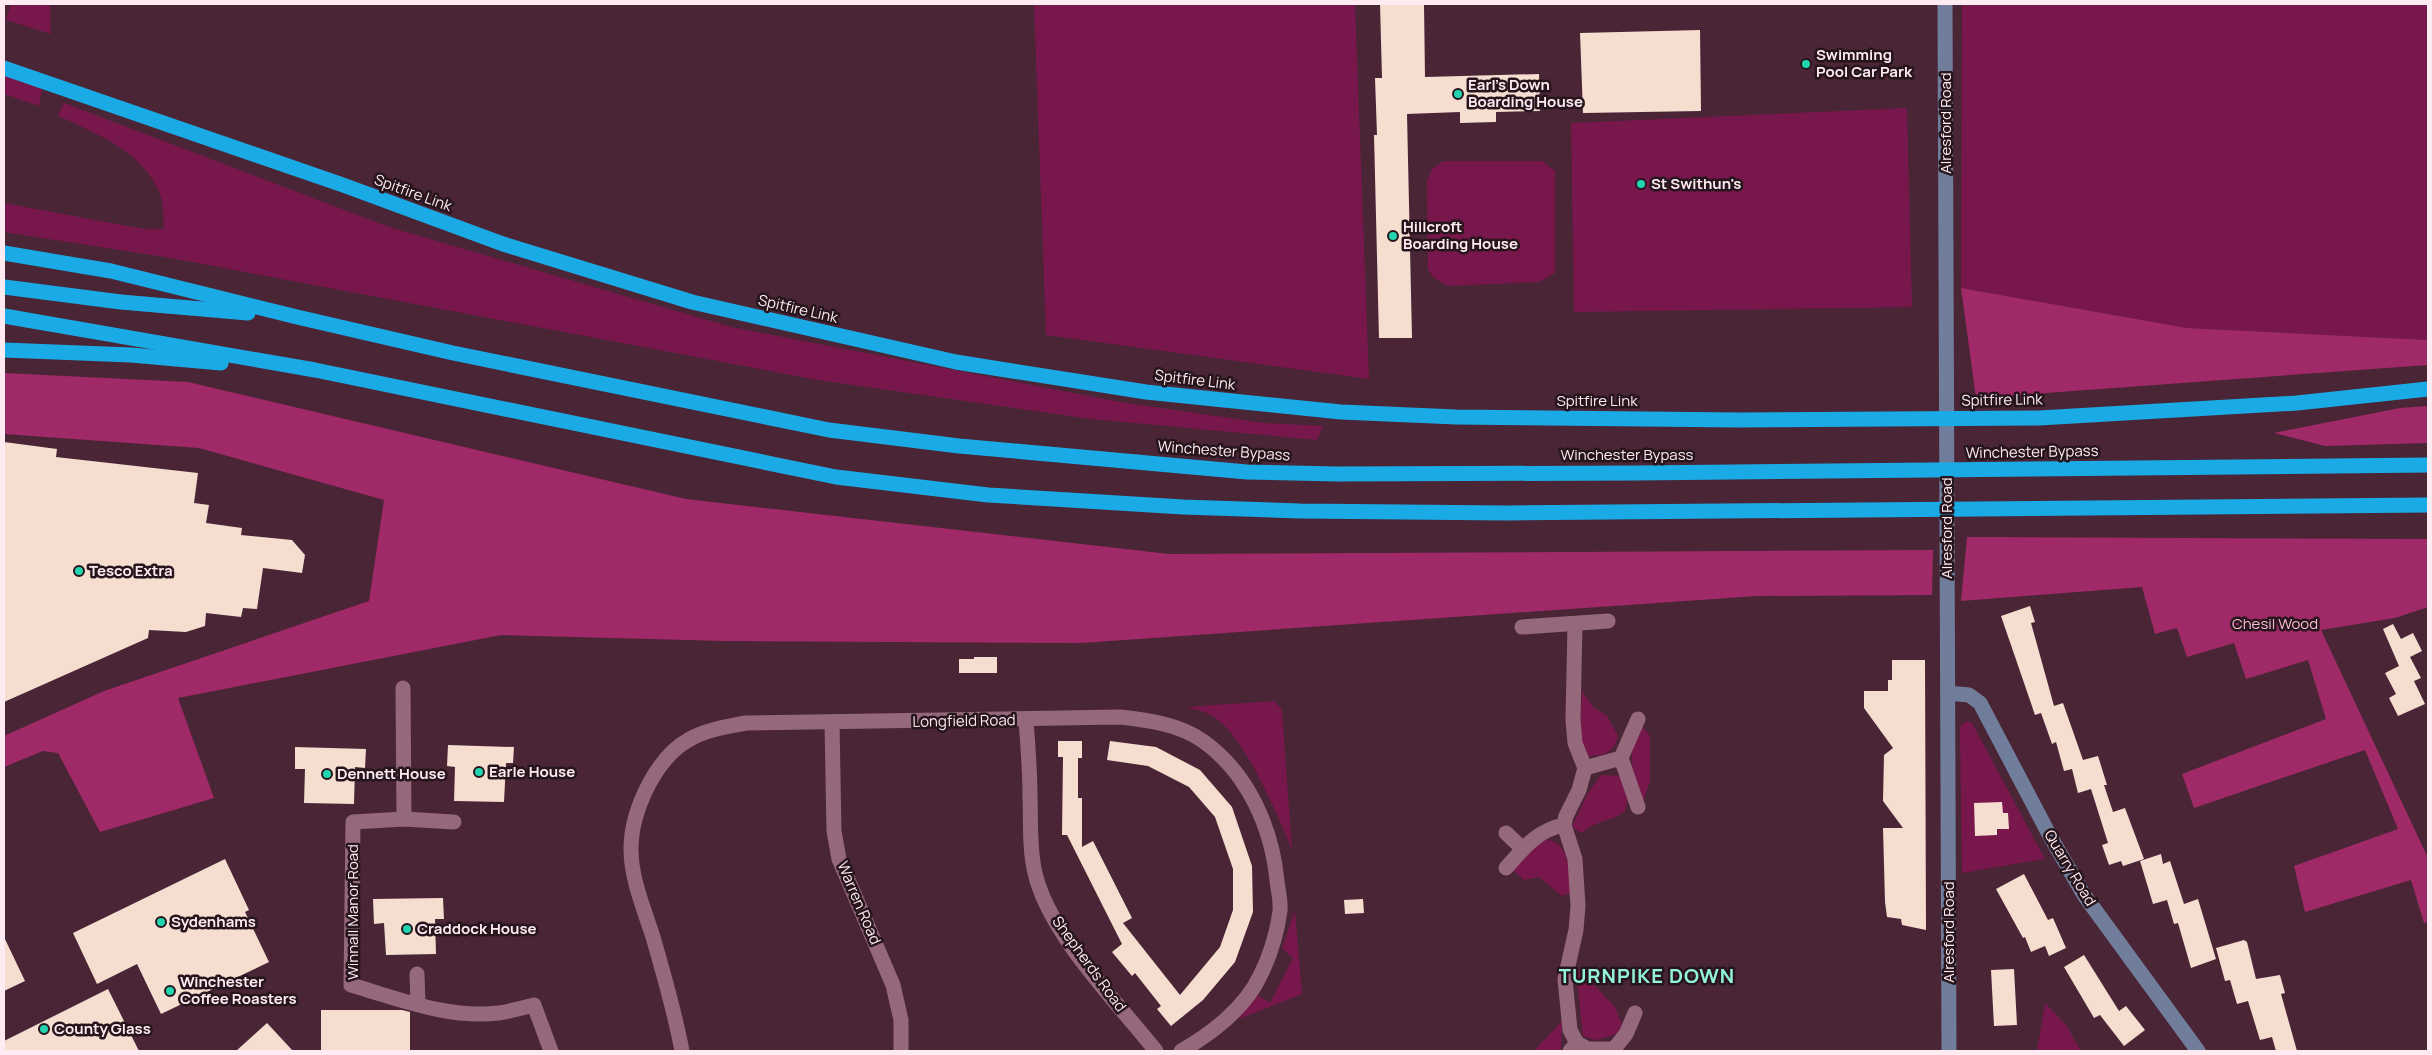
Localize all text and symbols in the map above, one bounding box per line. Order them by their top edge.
place label: Swimming Pool Car Park [1816,44,1913,82]
marker: Swimming Pool Car Park [1800,58,1812,70]
street label: Alresford Road [1935,72,1956,174]
place label: Earl's Down Boarding House [1468,74,1583,112]
marker: Earl's Down Boarding House [1452,88,1464,100]
street label: Spitfire Link [371,169,455,216]
place label: St Swithun's [1651,173,1741,194]
marker: St Swithun's [1635,178,1647,190]
place label: Hillcroft Boarding House [1403,216,1518,254]
marker: Hillcroft Boarding House [1387,230,1399,242]
street label: Spitfire Link [756,289,841,328]
street label: Spitfire Link [1153,364,1237,395]
street label: Spitfire Link [1961,388,2043,411]
street label: Spitfire Link [1556,390,1638,411]
street label: Winchester Bypass [1157,435,1291,466]
street label: Winchester Bypass [1965,440,2099,463]
street label: Winchester Bypass [1561,444,1694,465]
street label: Alresford Road [1936,477,1957,579]
place label: Tesco Extra [89,560,173,581]
marker: Tesco Extra [73,565,85,577]
park label: Chesil Wood [2232,613,2318,634]
street label: Longfield Road [912,709,1016,732]
place label: Earle House [489,761,575,782]
place label: Dennett House [337,763,446,784]
marker: Earle House [473,766,485,778]
marker: Dennett House [321,768,333,780]
street label: Quarry Road [2039,826,2101,910]
street label: Winnall Manor Road [342,844,363,980]
street label: Warren Road [833,858,886,948]
street label: Alresford Road [1938,881,1959,983]
place label: Sydenhams [171,911,256,932]
street label: Shepherds Road [1047,911,1131,1016]
marker: Sydenhams [155,916,167,928]
place label: Craddock House [417,918,537,939]
marker: Craddock House [401,923,413,935]
district label: TURNPIKE DOWN [1559,962,1735,989]
place label: Winchester Coffee Roasters [180,971,297,1009]
marker: Winchester Coffee Roasters [164,985,176,997]
place label: County Glass [54,1018,151,1039]
marker: County Glass [38,1023,50,1035]

